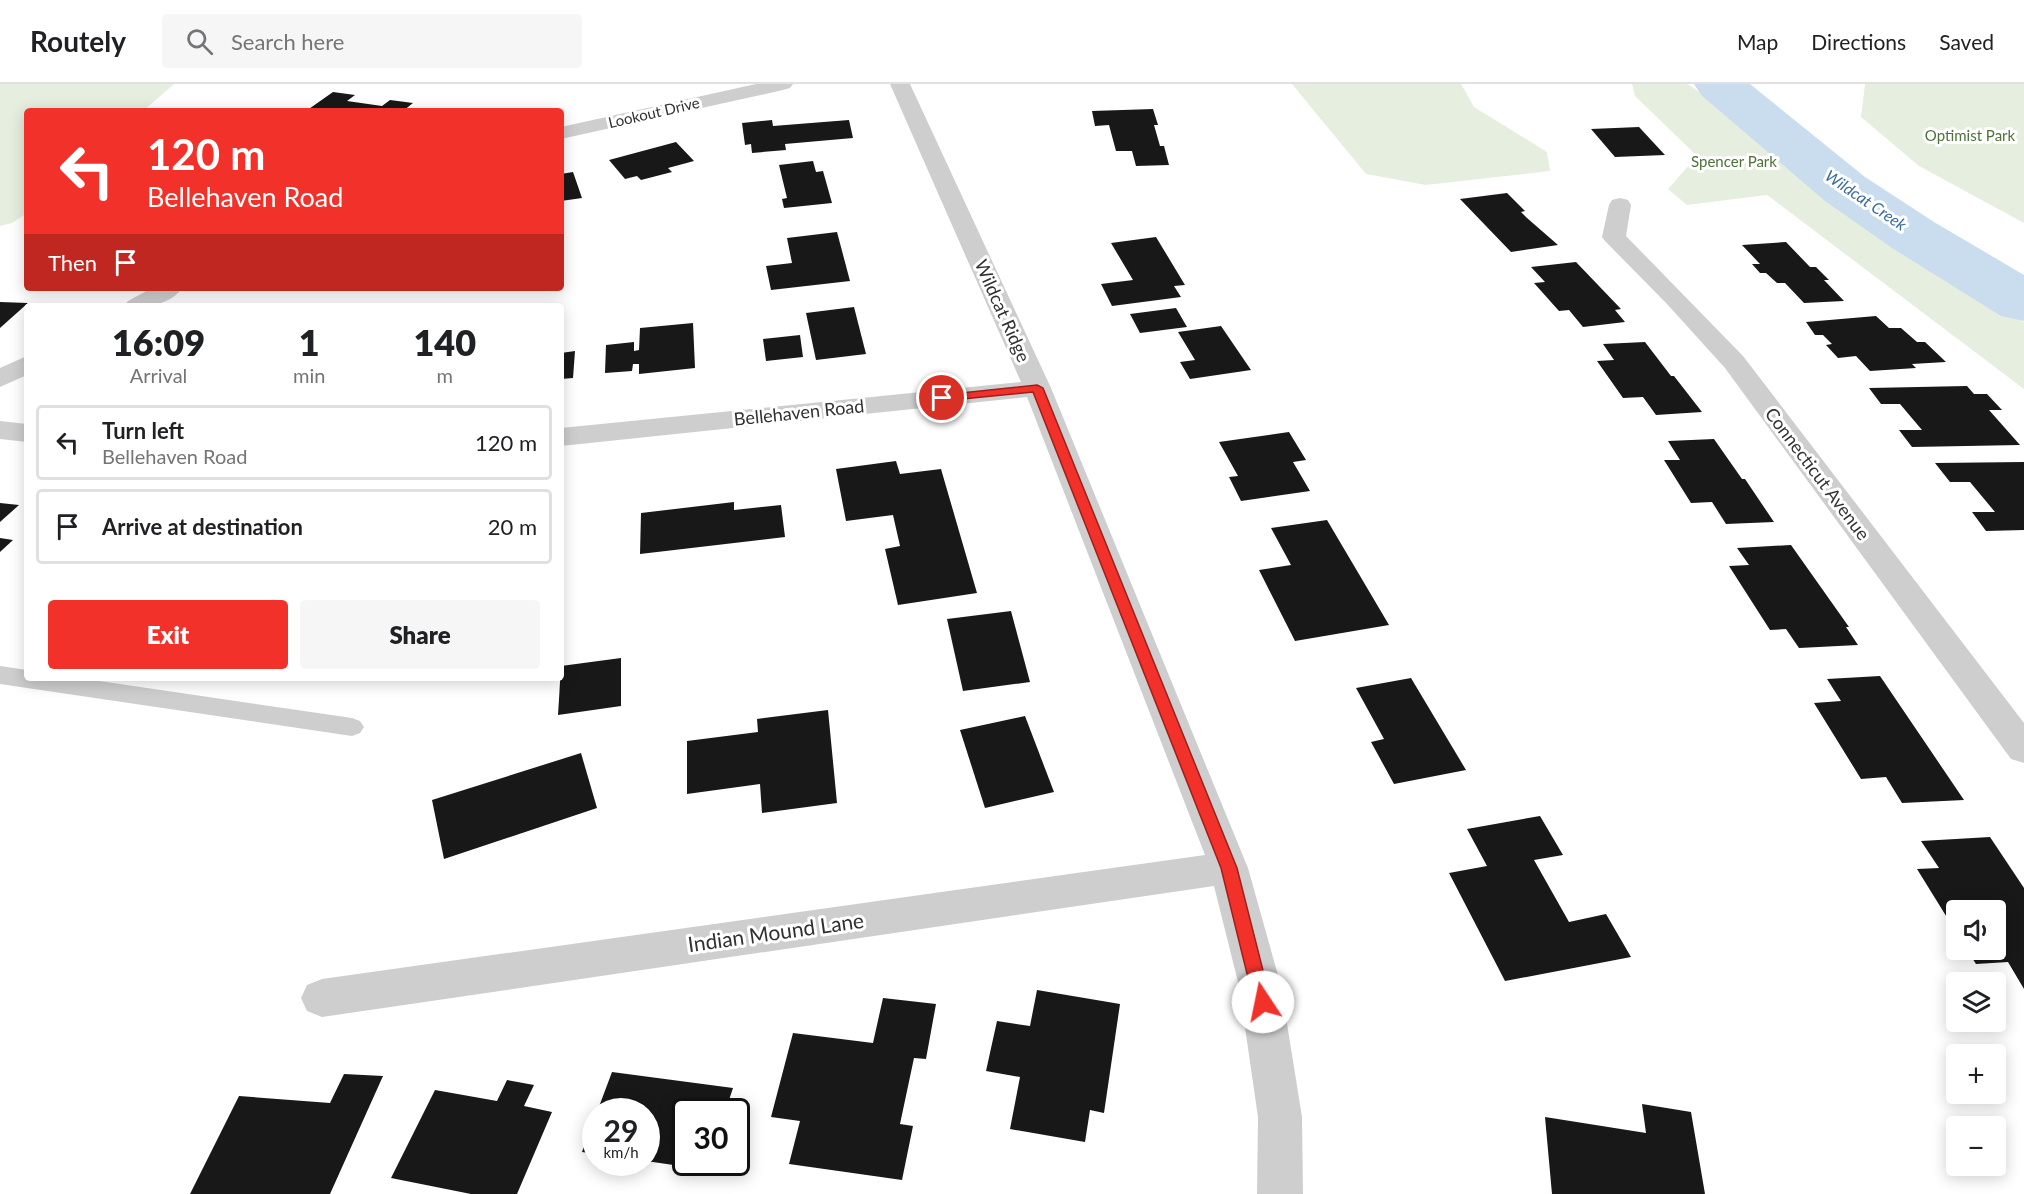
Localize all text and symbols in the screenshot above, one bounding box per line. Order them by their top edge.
search box [162,14,582,68]
text: Routely [30,24,126,58]
icon: search [183,25,216,58]
text: Search here [231,28,344,55]
text: Map [1737,29,1778,54]
text: Directions [1811,29,1906,54]
text: Saved [1939,29,1994,54]
street label: Lookout Drive [606,93,701,131]
park label: Optimist Park [1925,126,2016,144]
text: 120 m [147,129,265,179]
icon: left [48,132,126,210]
park label: Spencer Park [1691,152,1777,170]
water label: Wildcat Creek [1822,166,1911,234]
text: Bellehaven Road [147,180,343,213]
icon: arrive [109,246,142,279]
text: Then [48,249,97,276]
street label: Wildcat Ridge [970,256,1035,365]
text: 16:09 [112,320,205,364]
text: 1 [299,320,320,364]
text: 140 [413,320,476,364]
text: Arrival [130,363,187,387]
text: min [293,363,325,387]
text: m [436,363,453,387]
pin [916,372,967,423]
icon: arrive [925,381,958,414]
street label: Bellehaven Road [733,394,865,430]
street label: Connecticut Avenue [1761,403,1875,544]
text: Turn left [102,417,184,444]
icon: left [51,426,84,459]
text: 120 m [475,429,537,456]
text: Bellehaven Road [102,444,247,468]
icon: arrive [51,510,84,543]
text: Arrive at destination [102,513,303,540]
text: 20 m [488,513,537,540]
button: Exit [48,600,288,669]
button: Share [300,600,540,669]
map controls [1946,900,2006,1176]
button: sound [1946,900,2006,960]
street label: Indian Mound Lane [686,907,865,956]
position arrow [1231,970,1295,1034]
button: layers [1946,972,2006,1032]
button: + [1946,1044,2006,1104]
speed limit sign: 30 [672,1098,750,1176]
text: 29 [604,1112,638,1148]
button: − [1946,1116,2006,1176]
text: km/h [603,1143,639,1161]

